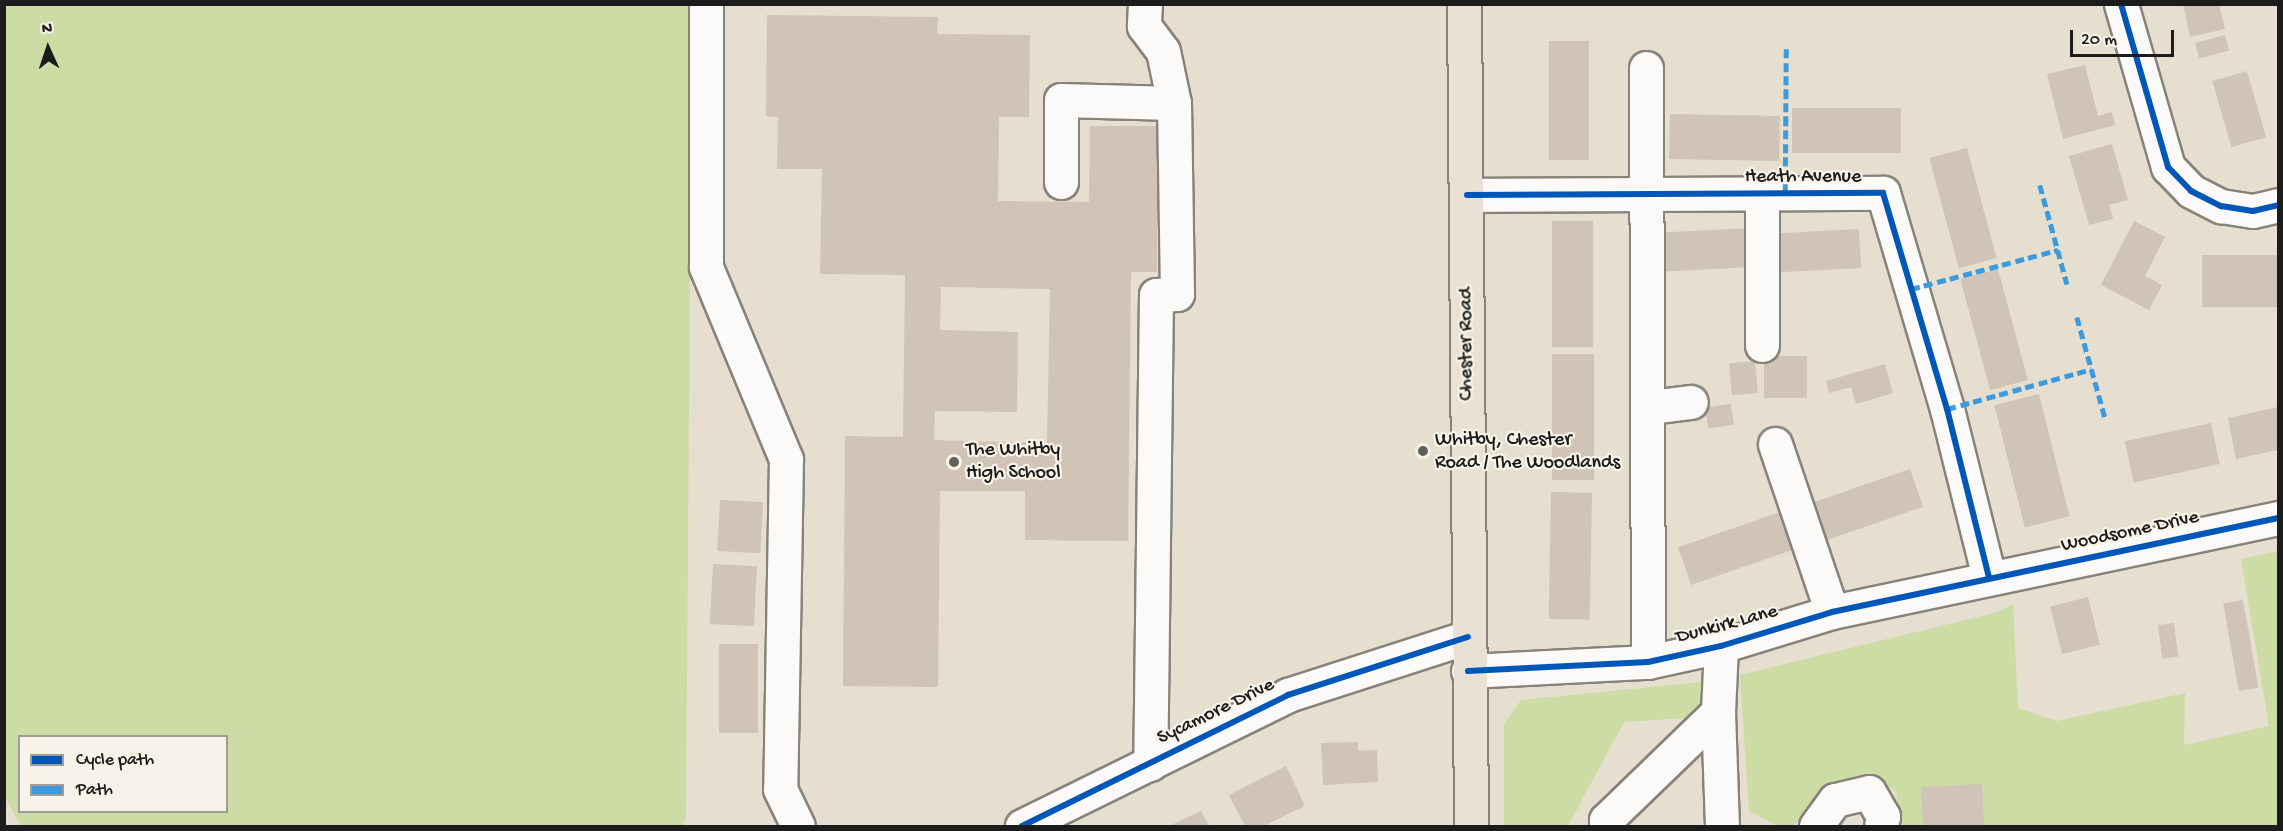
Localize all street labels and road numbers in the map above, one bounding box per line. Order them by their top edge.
street label: Heath Avenue [1745,165,1861,189]
street label: Chester Road [1455,287,1479,401]
street label: Woodsome Drive [2059,506,2201,558]
street label: Dunkirk Lane [1674,600,1780,650]
street label: Sycamore Drive [1154,673,1278,751]

